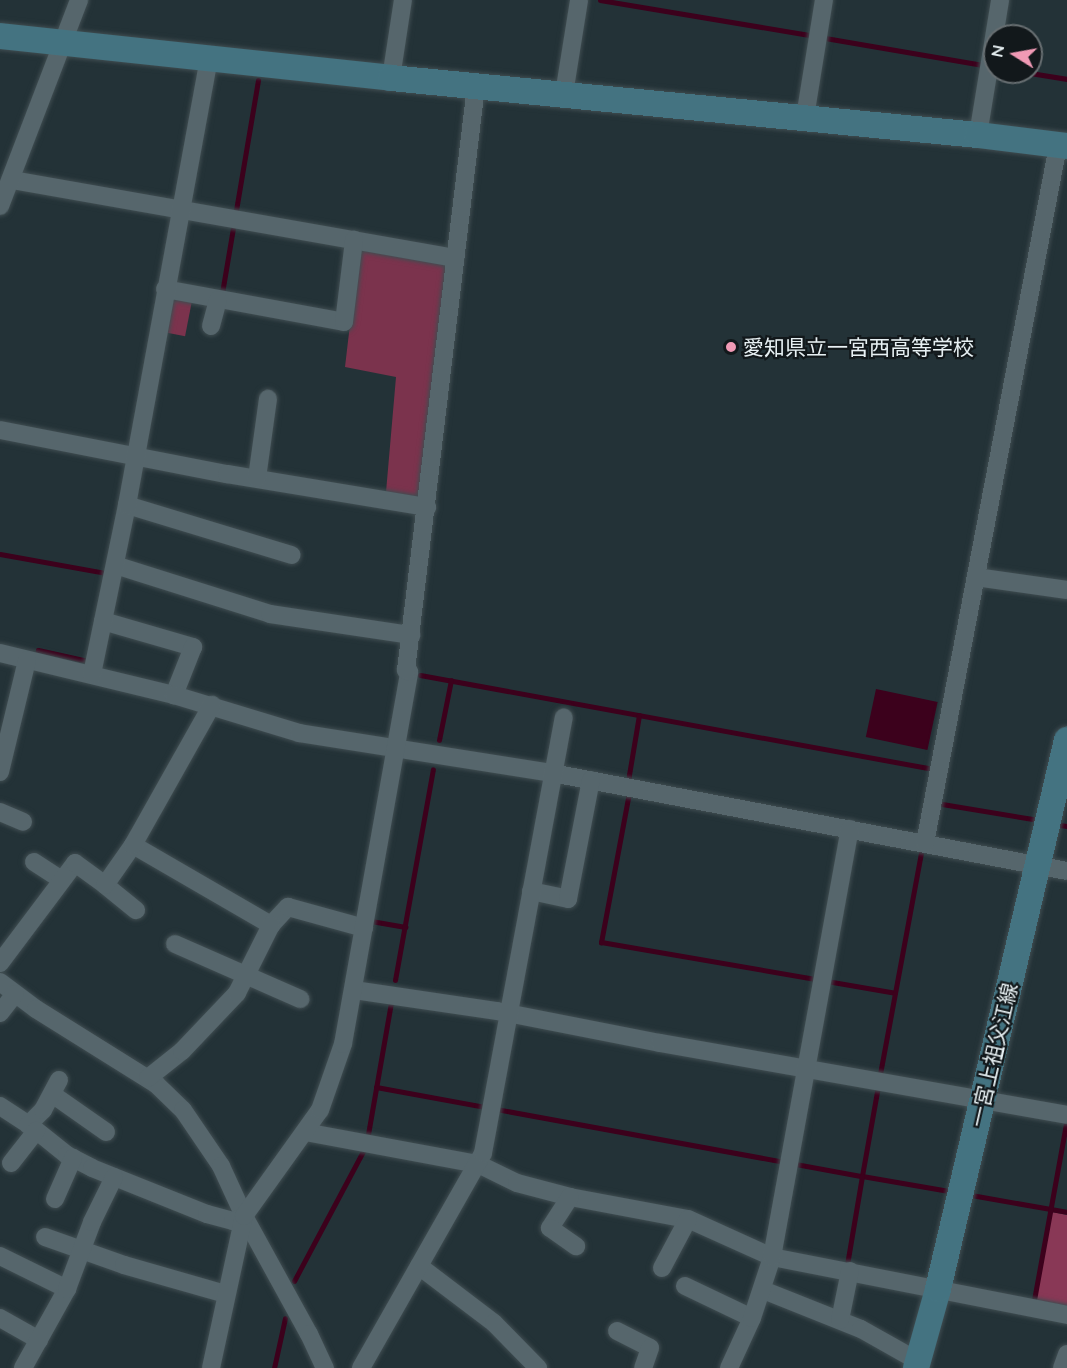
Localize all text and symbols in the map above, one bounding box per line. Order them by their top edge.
north arrow [983,24,1043,84]
text: N [986,43,1007,59]
place label: 愛知県立一宮西高等学校 [743,334,974,360]
marker: 愛知県立一宮西高等学校 [724,340,738,354]
street label: 一宮上祖父江線 [964,981,1022,1129]

